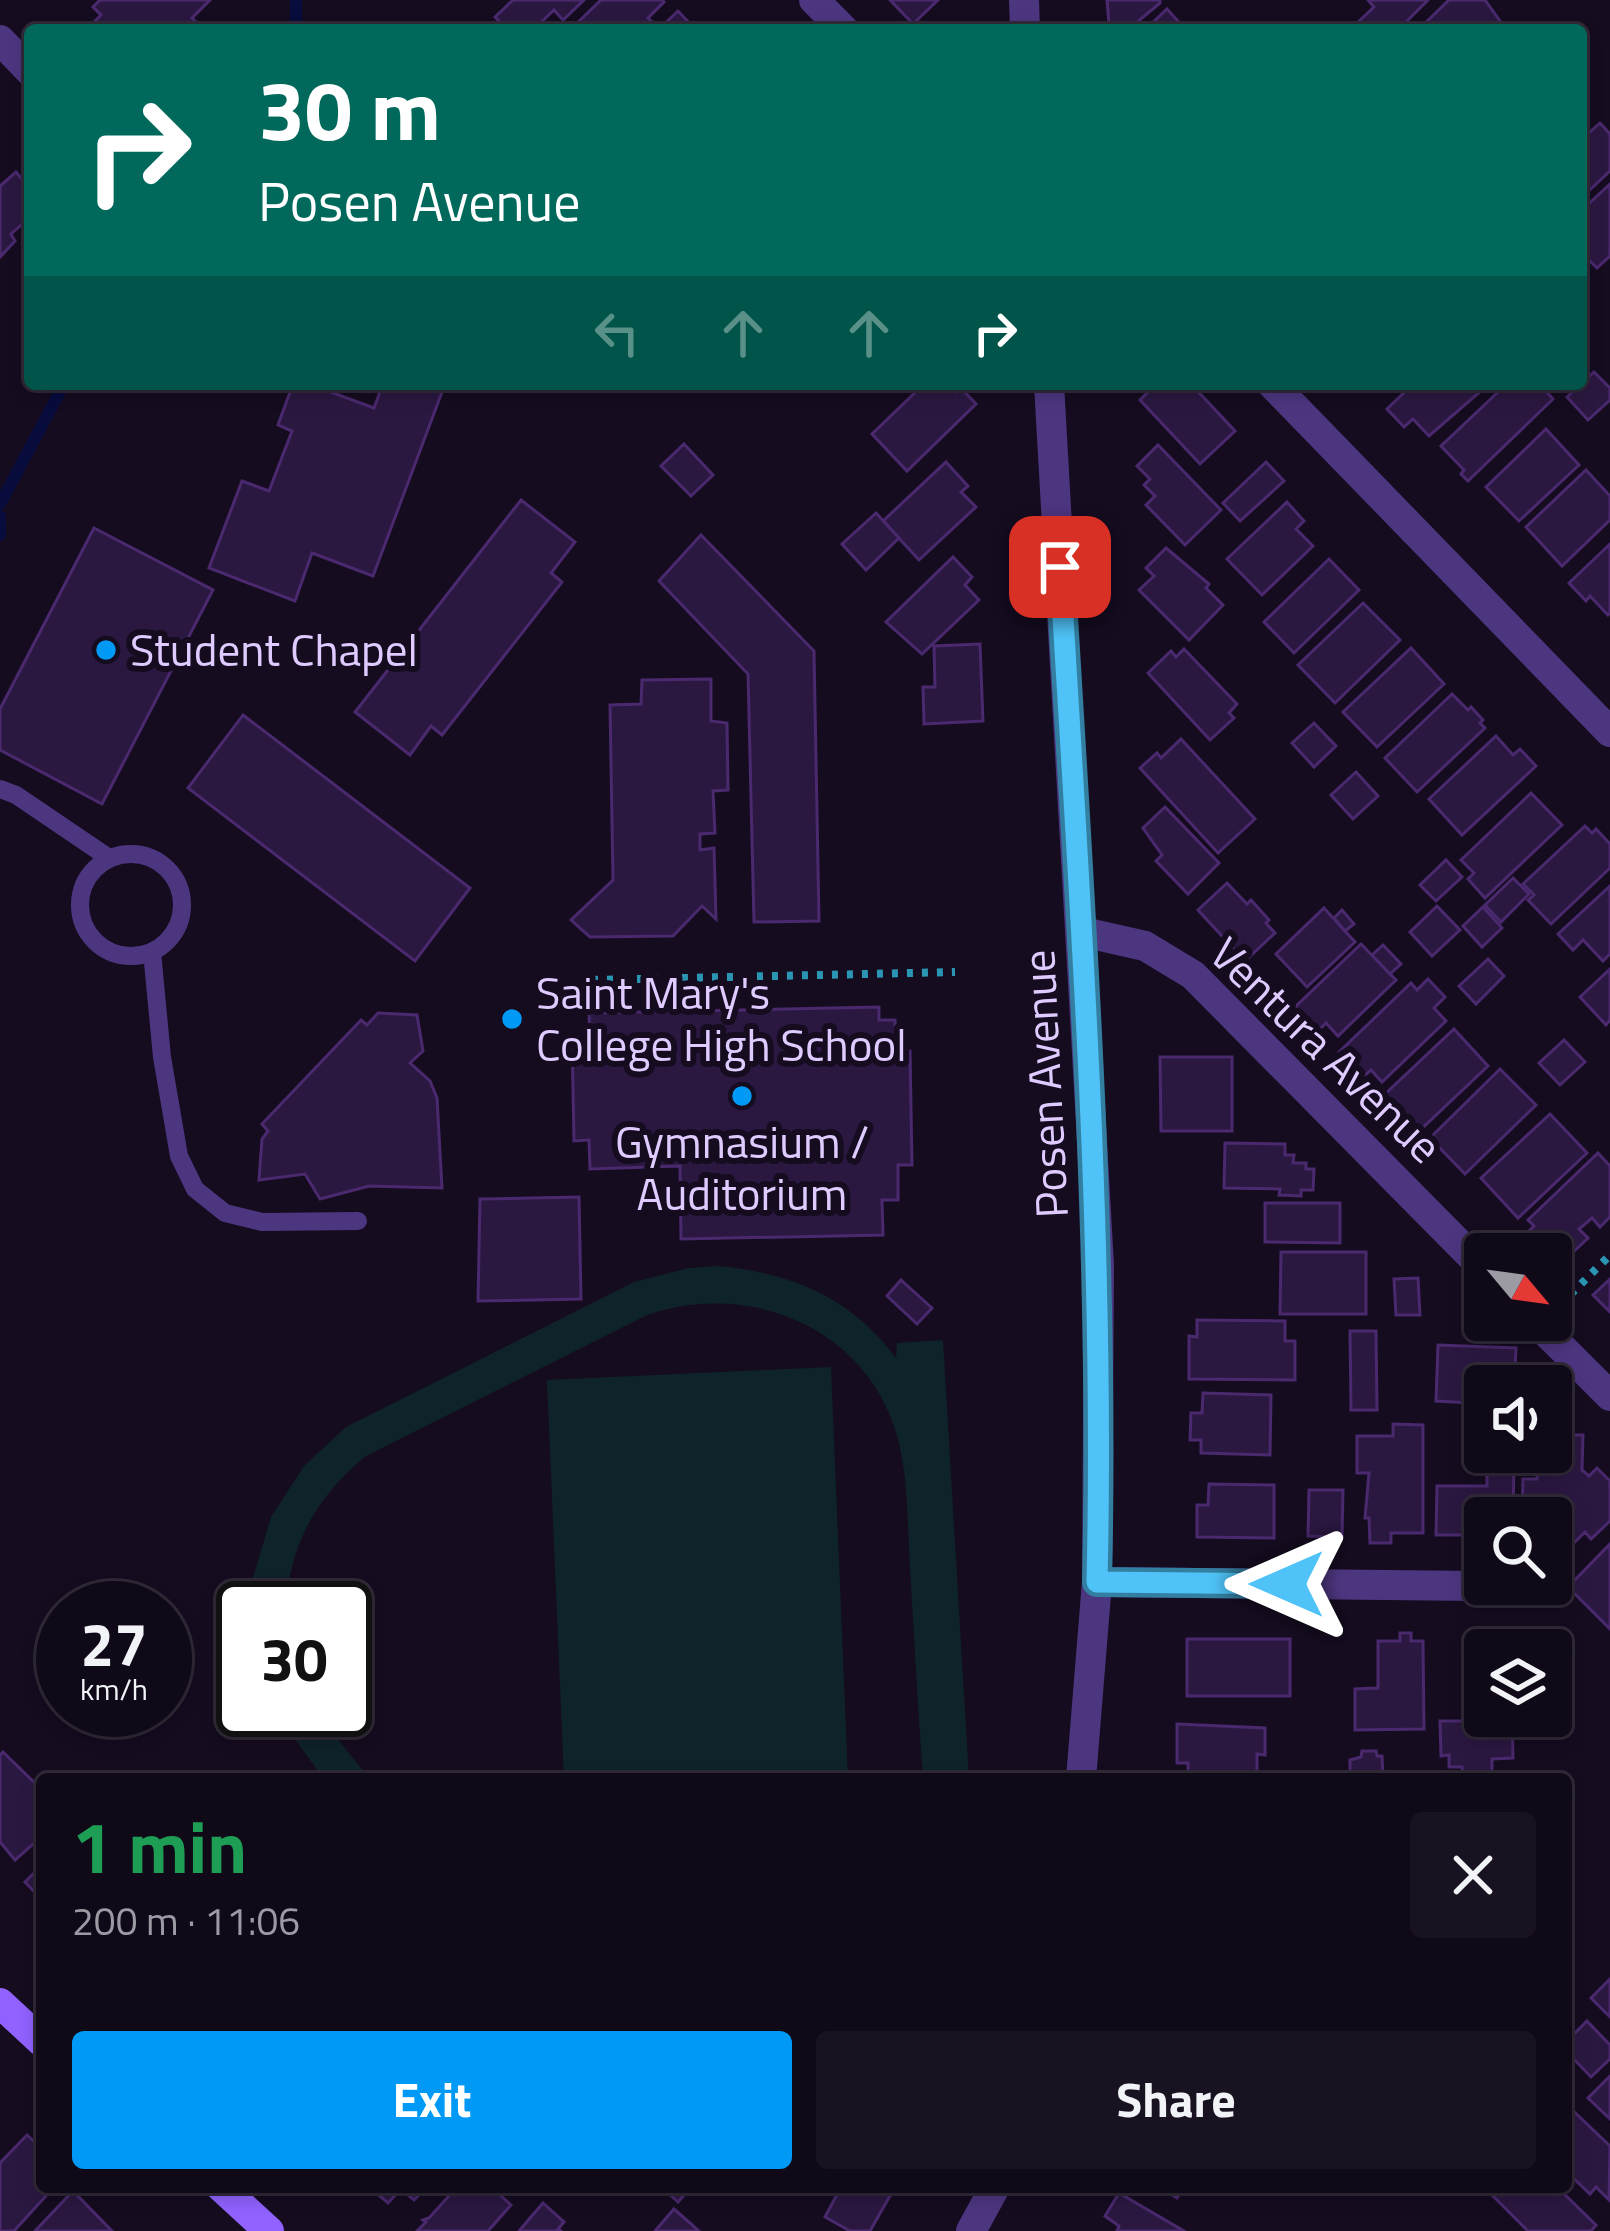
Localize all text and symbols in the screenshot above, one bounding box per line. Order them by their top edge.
text: 30 m [258,45,441,173]
icon: right [60,72,216,228]
text: Posen Avenue [258,160,581,242]
icon: left [584,300,650,366]
icon: ahead [710,300,776,366]
icon: ahead [836,300,902,366]
icon: right [962,300,1028,366]
pin [1009,516,1111,618]
icon: arrive [1027,534,1093,600]
place label: Student Chapel [130,615,418,683]
marker: Student Chapel [93,637,119,663]
street label: Ventura Avenue [1195,921,1458,1178]
street label: Posen Avenue [1003,948,1085,1220]
place label: Saint Mary's College High School [536,958,907,1078]
marker: Saint Mary's College High School [499,1006,525,1032]
marker: Gymnasium / Auditorium [729,1083,755,1109]
place label: Gymnasium / Auditorium [615,1107,869,1227]
north arrow [1464,1233,1572,1341]
map controls [1464,1233,1572,1737]
button: sound [1464,1365,1572,1473]
button: search [1464,1497,1572,1605]
position arrow [1224,1521,1350,1647]
speed limit sign: 30 [216,1581,372,1737]
text: 27 [80,1598,148,1689]
button: layers [1464,1629,1572,1737]
text: km/h [80,1666,148,1712]
text: 1 min [72,1791,247,1901]
button: close [1410,1812,1536,1938]
text: 200 m · 11:06 [72,1891,300,1950]
button: Exit [72,2031,792,2169]
button: Share [816,2031,1536,2169]

